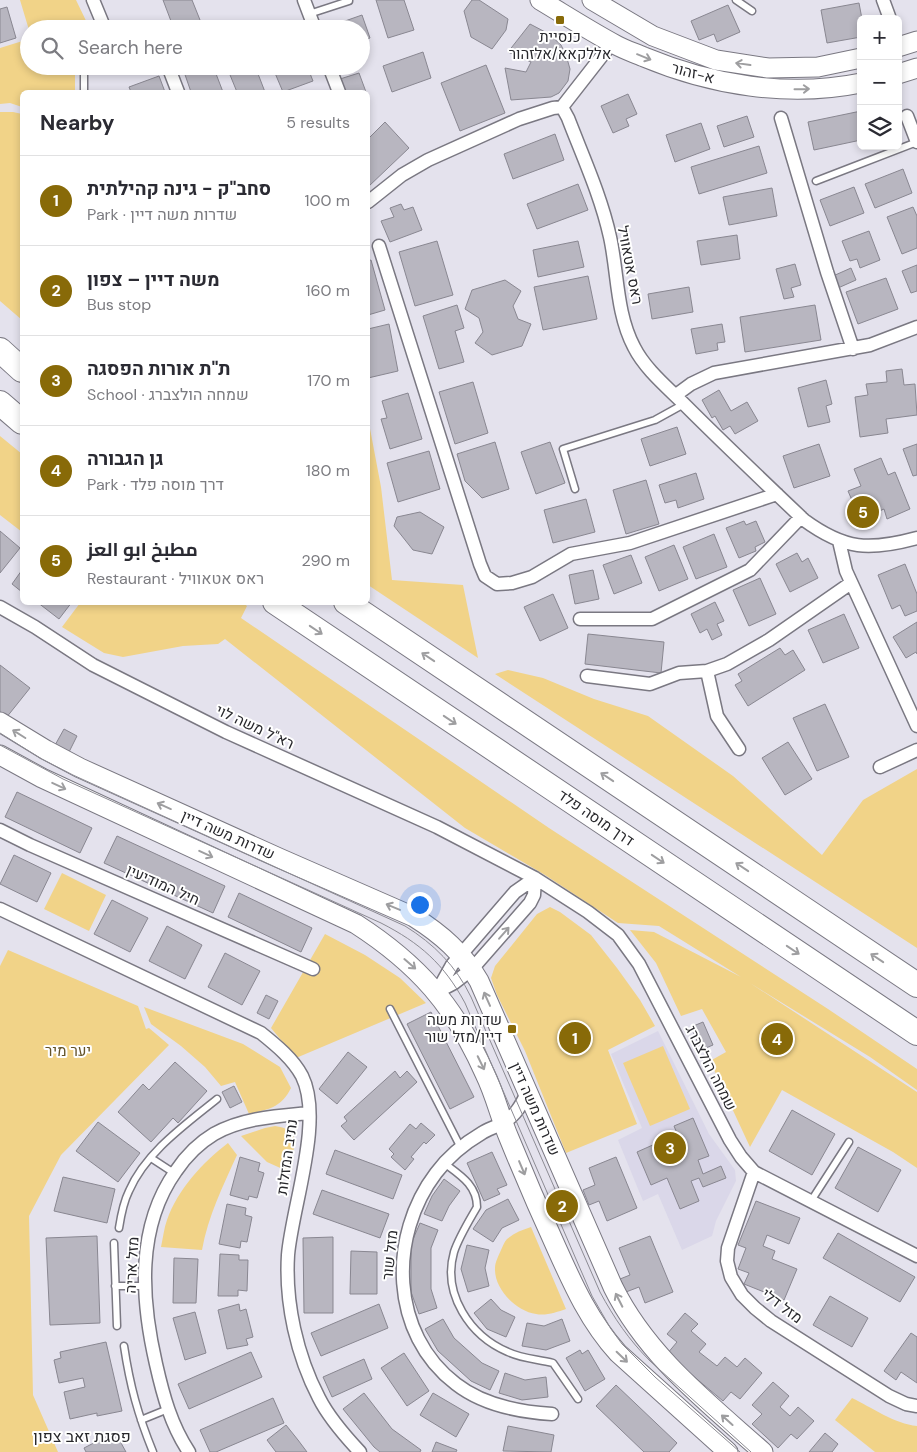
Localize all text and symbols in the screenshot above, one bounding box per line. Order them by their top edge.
marker: כנסיית אללקאא/אלזהור [554,14,566,26]
map controls [857,15,902,150]
button: + [857,15,902,60]
search box [20,20,370,75]
place label: כנסיית אללקאא/אלזהור [509,27,611,64]
icon: search [38,34,66,62]
text: Search here [78,35,183,60]
one-way arrow [636,53,651,63]
street label: א-זהור [669,58,717,88]
one-way arrow [736,59,752,69]
button: − [857,60,902,105]
one-way arrow [794,84,810,94]
button: layers [857,105,902,150]
text: Nearby [40,109,114,137]
text: 5 results [286,112,350,133]
text: סחב"ק - גינה קהילתית [87,176,271,201]
text: 1 [53,190,59,211]
text: 100 m [305,190,350,211]
text: Park · שדרות משה דיין [87,204,237,225]
street label: ראס אטאוויל [613,224,647,306]
text: משה דיין – צפון [87,267,220,292]
text: 2 [51,280,61,301]
text: 160 m [306,280,350,301]
text: Bus stop [87,294,151,315]
text: ת"ת אורות הפסגה [87,356,231,381]
text: 3 [51,370,61,391]
text: 170 m [307,370,350,391]
text: School · שמחה הולצברג [87,384,249,405]
text: גן הגבורה [87,446,163,471]
text: 4 [51,460,61,481]
text: 180 m [306,460,350,481]
text: Park · דרך מוסה פלד [87,474,224,495]
pin: 5 [847,493,879,531]
text: مطبخ ابو العز [87,537,198,562]
text: 5 [51,550,61,571]
text: 290 m [301,550,350,571]
text: Restaurant · ראס אטאוויל [87,568,264,589]
one-way arrow [308,625,322,635]
one-way arrow [421,652,435,662]
street label: רא"ל משה לוי [213,700,297,754]
one-way arrow [443,715,457,725]
one-way arrow [13,729,27,739]
one-way arrow [600,772,614,782]
one-way arrow [51,782,66,791]
street label: דרך מוסה פלד [554,785,638,851]
one-way arrow [157,801,172,811]
street label: שדרות משה דיין [178,805,278,865]
one-way arrow [198,850,213,860]
one-way arrow [651,854,665,864]
street label: חיל המודיעין [123,860,203,910]
one-way arrow [735,862,749,872]
your location [407,892,433,918]
one-way arrow [386,902,401,912]
one-way arrow [499,926,510,939]
one-way arrow [786,945,800,955]
one-way arrow [870,953,884,963]
one-way arrow [403,958,416,970]
one-way arrow [481,992,491,1007]
place label: שדרות משה דיין/מזל שור [425,1010,502,1047]
pin: 1 [559,1019,591,1057]
pin: 4 [761,1020,793,1058]
street label: שמחה הולצברג [681,1022,741,1114]
marker: שדרות משה דיין/מזל שור [506,1023,518,1035]
park label: יער מיר [45,1041,91,1061]
one-way arrow [476,1055,486,1070]
street label: שדרות משה דיין [505,1059,565,1159]
street label: נתיב המזלות [272,1118,302,1196]
pin: 3 [654,1129,686,1167]
one-way arrow [517,1160,527,1175]
pin: 2 [546,1187,578,1225]
street label: מזל שור [377,1229,403,1281]
street label: מזל אריה [121,1236,143,1294]
street label: מזל דלי [757,1284,807,1328]
one-way arrow [614,1292,624,1307]
one-way arrow [615,1351,628,1363]
one-way arrow [721,1414,734,1425]
district label: פסגת זאב צפון [33,1426,131,1447]

